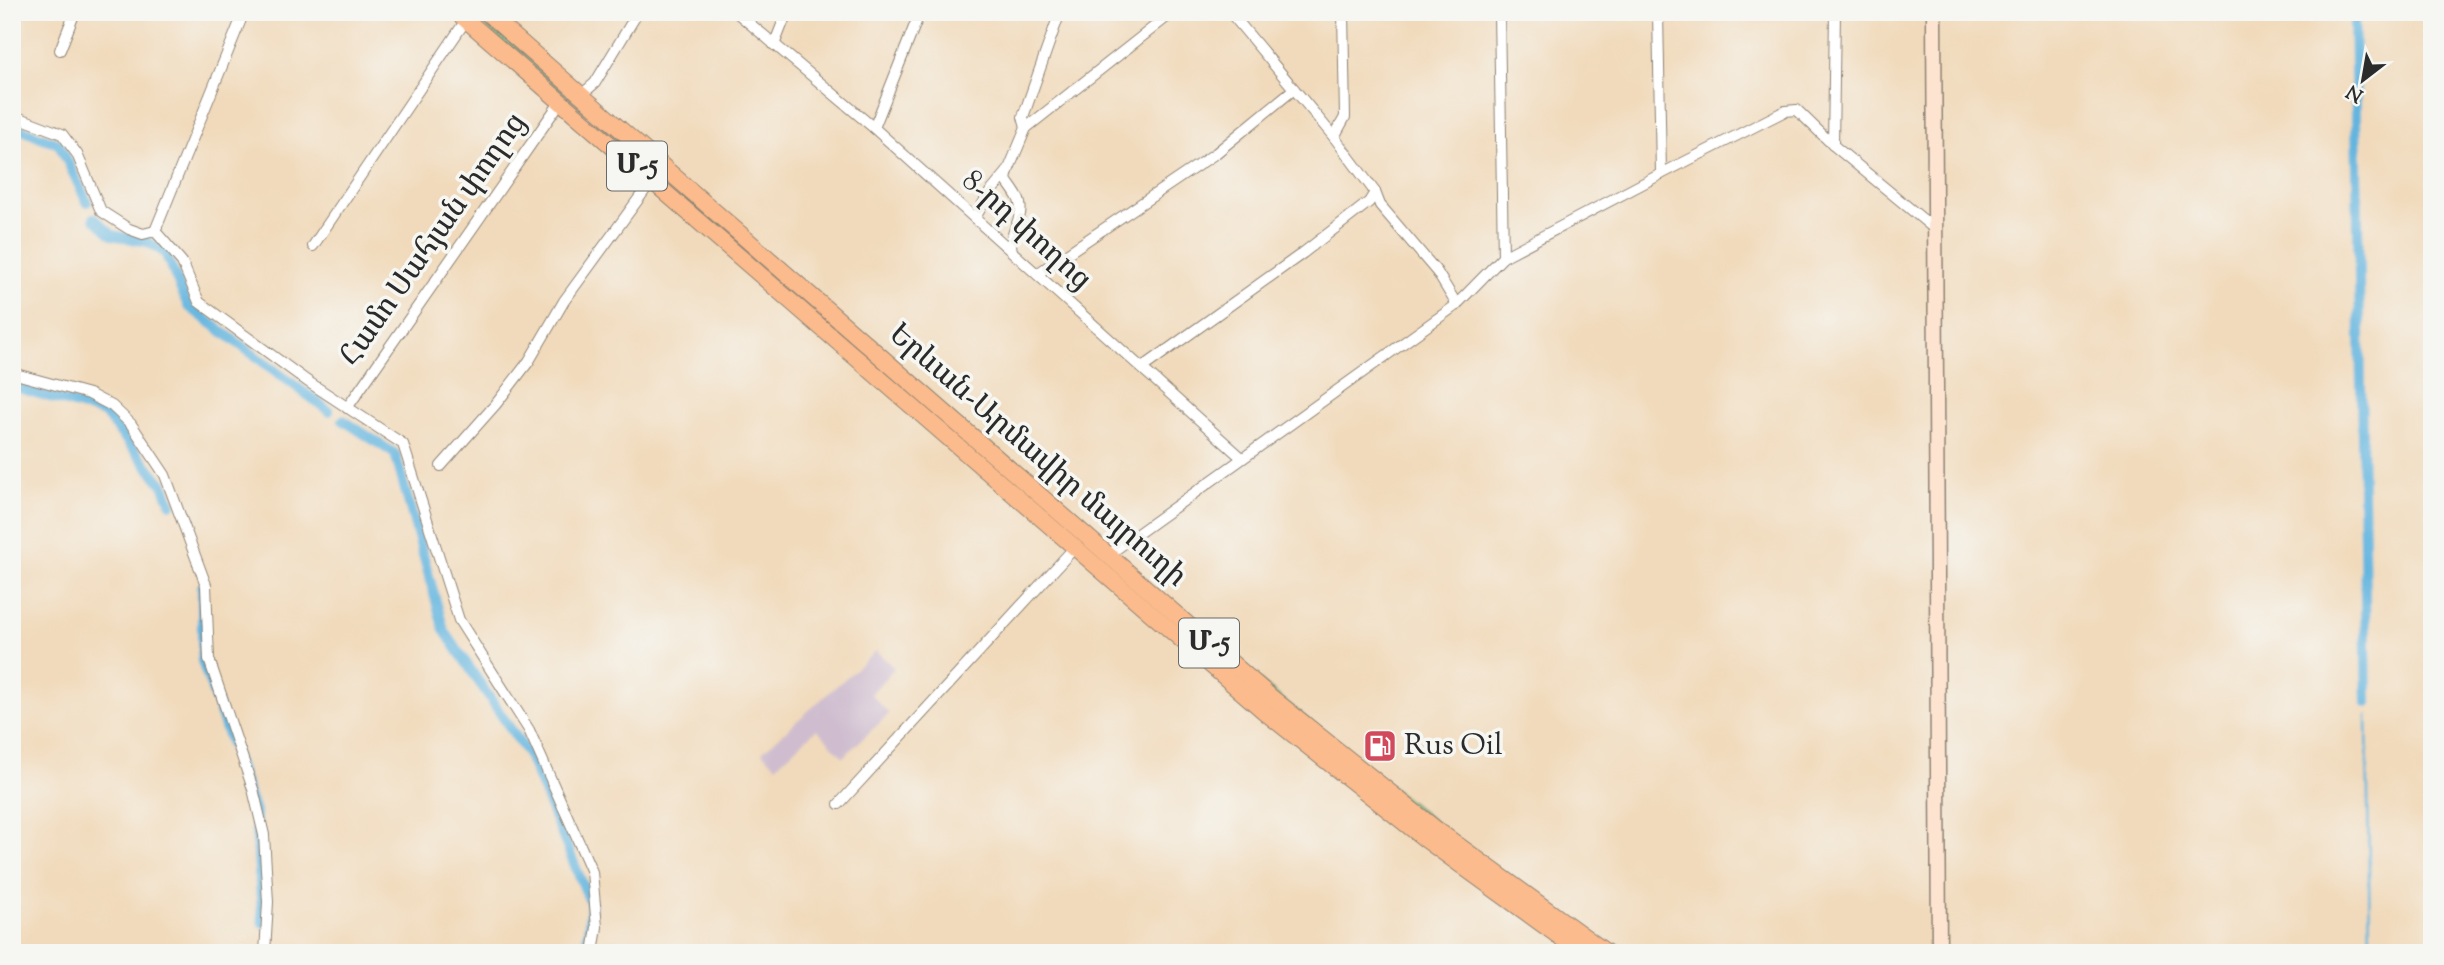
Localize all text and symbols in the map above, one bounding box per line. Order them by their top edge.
north arrow [2328,46,2398,116]
text: N [2342,77,2369,108]
street label: Համո Սահյան փողոց [330,104,538,376]
road number: Մ-5 [607,142,667,190]
street label: 8-րդ փողոց [951,161,1101,301]
street label: Երևան-Արմավիր մայրուղի [879,314,1195,598]
road number: Մ-5 [1179,618,1239,668]
place label: Rus Oil [1404,725,1503,768]
fuel station icon: Rus Oil [1361,727,1399,765]

